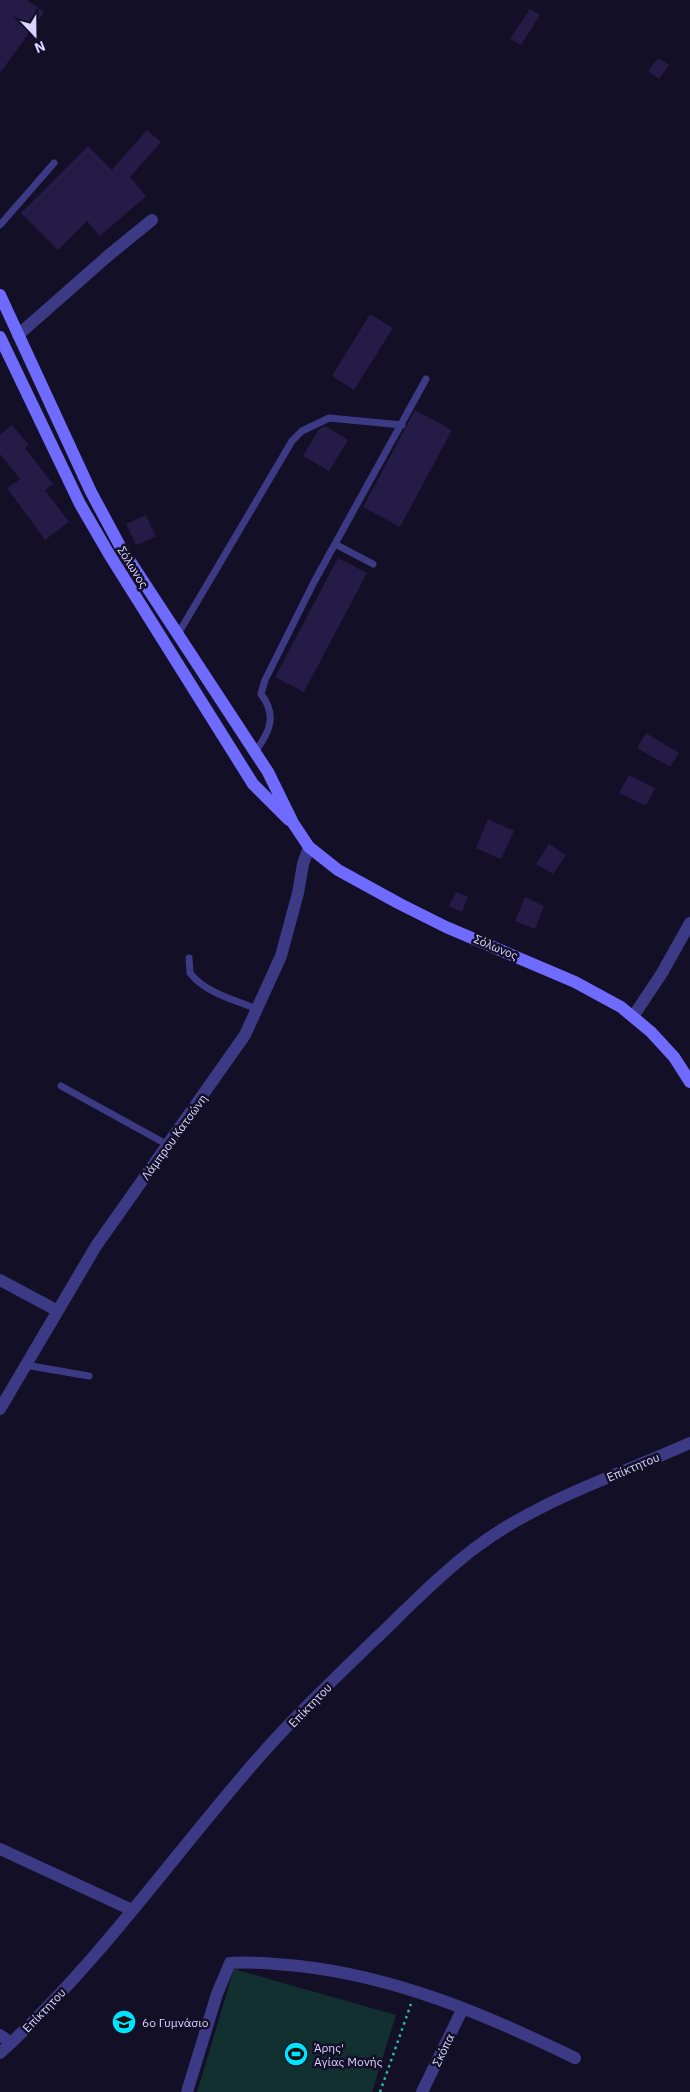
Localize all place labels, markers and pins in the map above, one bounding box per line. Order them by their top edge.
school or university icon: 6ο Γυμνάσιο [111,2009,137,2035]
place label: 6ο Γυμνάσιο [142,2015,209,2030]
place label: Άρης' Αγίας Μονής [314,2040,383,2069]
sports icon: Άρης' Αγίας Μονής [283,2041,309,2067]

